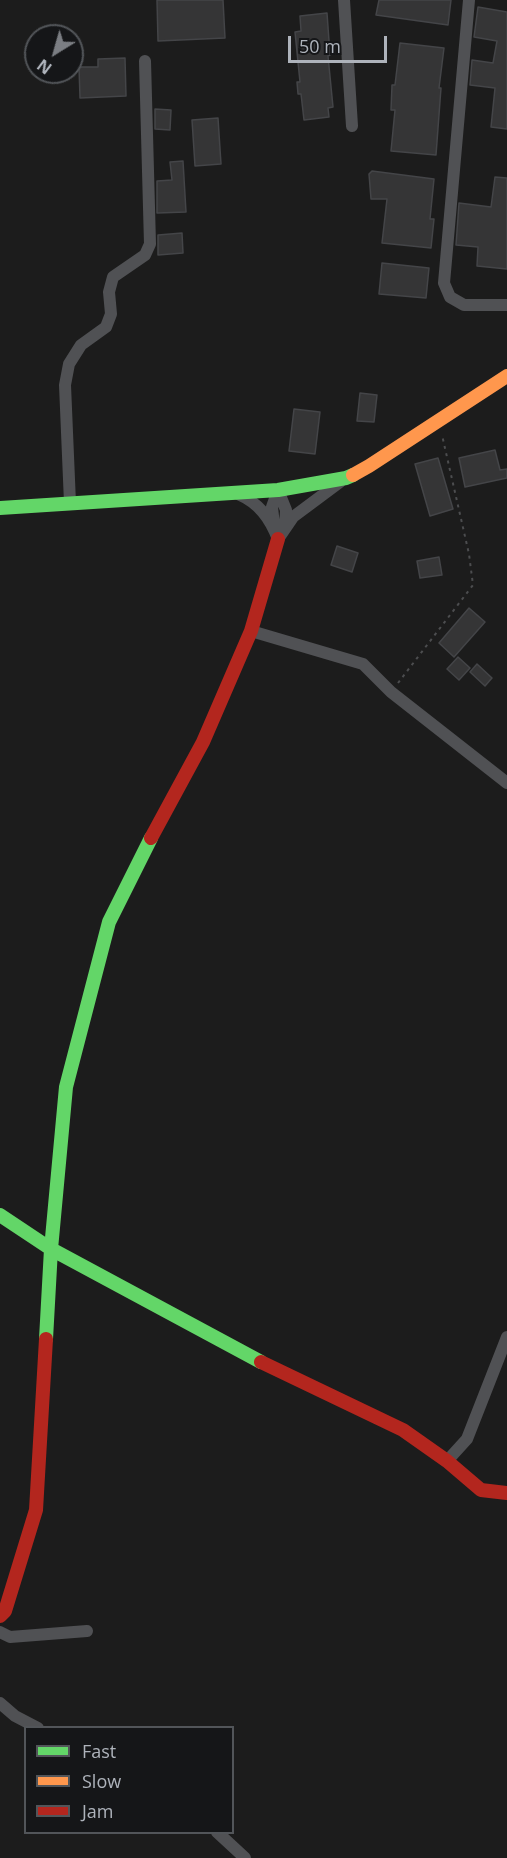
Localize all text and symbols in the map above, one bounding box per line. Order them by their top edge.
north arrow [24,24,84,84]
scale bar [291,24,390,62]
text: 50 m [299,34,341,58]
text: N [33,54,56,79]
legend [24,1726,234,1834]
text: Fast [82,1739,116,1763]
text: Slow [82,1769,121,1793]
text: Jam [82,1799,114,1823]

